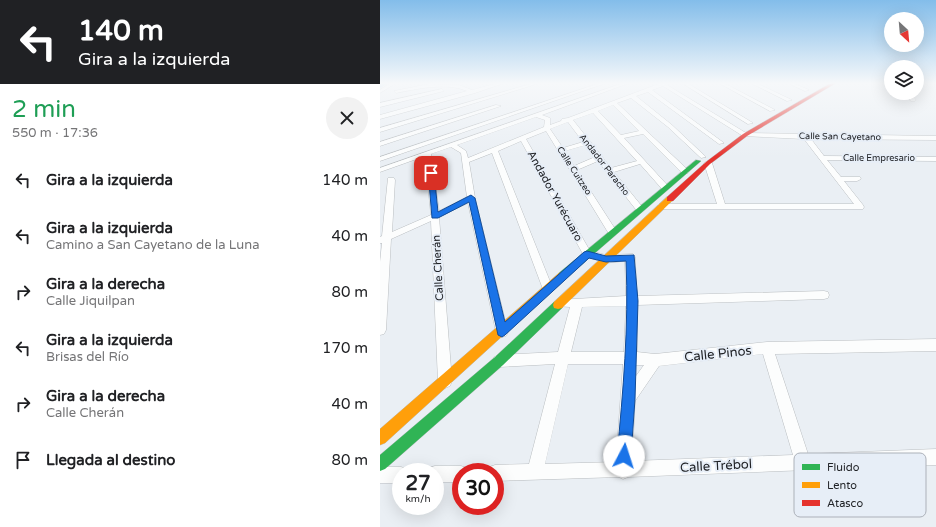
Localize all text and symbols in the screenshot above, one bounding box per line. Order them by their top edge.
north arrow [884,12,924,52]
map controls [884,12,924,100]
text: 140 m [78,14,164,48]
icon: left [12,16,64,68]
text: Gira a la izquierda [78,48,230,70]
button: layers [884,60,924,100]
text: 2 min [12,95,76,124]
button: close [326,97,368,139]
text: 550 m · 17:36 [12,125,98,141]
street label: Calle San Cayetano [799,131,882,143]
street label: Andador Paracho [577,132,632,198]
street label: Calle Cuitzeo [554,145,594,198]
street label: Andador Yurécuaro [525,149,585,244]
street label: Calle Empresario [843,153,915,164]
pin [414,156,448,190]
icon: arrive [420,162,442,184]
icon: left [12,169,34,191]
text: Gira a la izquierda [46,171,173,189]
text: 140 m [322,171,368,189]
text: Gira a la izquierda [46,219,173,237]
icon: left [12,225,34,247]
text: 40 m [331,227,368,245]
street label: Calle Cherán [430,235,446,301]
text: Camino a San Cayetano de la Luna [46,237,259,253]
text: Gira a la derecha [46,275,165,293]
icon: right [12,281,34,303]
text: 80 m [331,283,368,301]
text: Calle Jiquilpan [46,293,135,309]
text: Gira a la izquierda [46,331,173,349]
icon: left [12,337,34,359]
text: 170 m [322,339,368,357]
street label: Calle Pinos [684,343,752,365]
text: Brisas del Río [46,349,129,365]
text: Gira a la derecha [46,387,165,405]
icon: right [12,393,34,415]
text: 40 m [331,395,368,413]
text: Calle Cherán [46,405,124,421]
position arrow [603,435,645,477]
icon: arrive [12,449,34,471]
text: Llegada al destino [46,451,175,469]
text: 80 m [331,451,368,469]
legend [794,453,926,517]
street label: Calle Trébol [680,456,752,476]
text: Fluido [827,461,860,474]
speed limit sign: 30 [452,463,504,515]
text: 27 [405,472,431,496]
text: Lento [827,479,857,492]
text: km/h [405,493,431,505]
text: Atasco [827,497,863,510]

